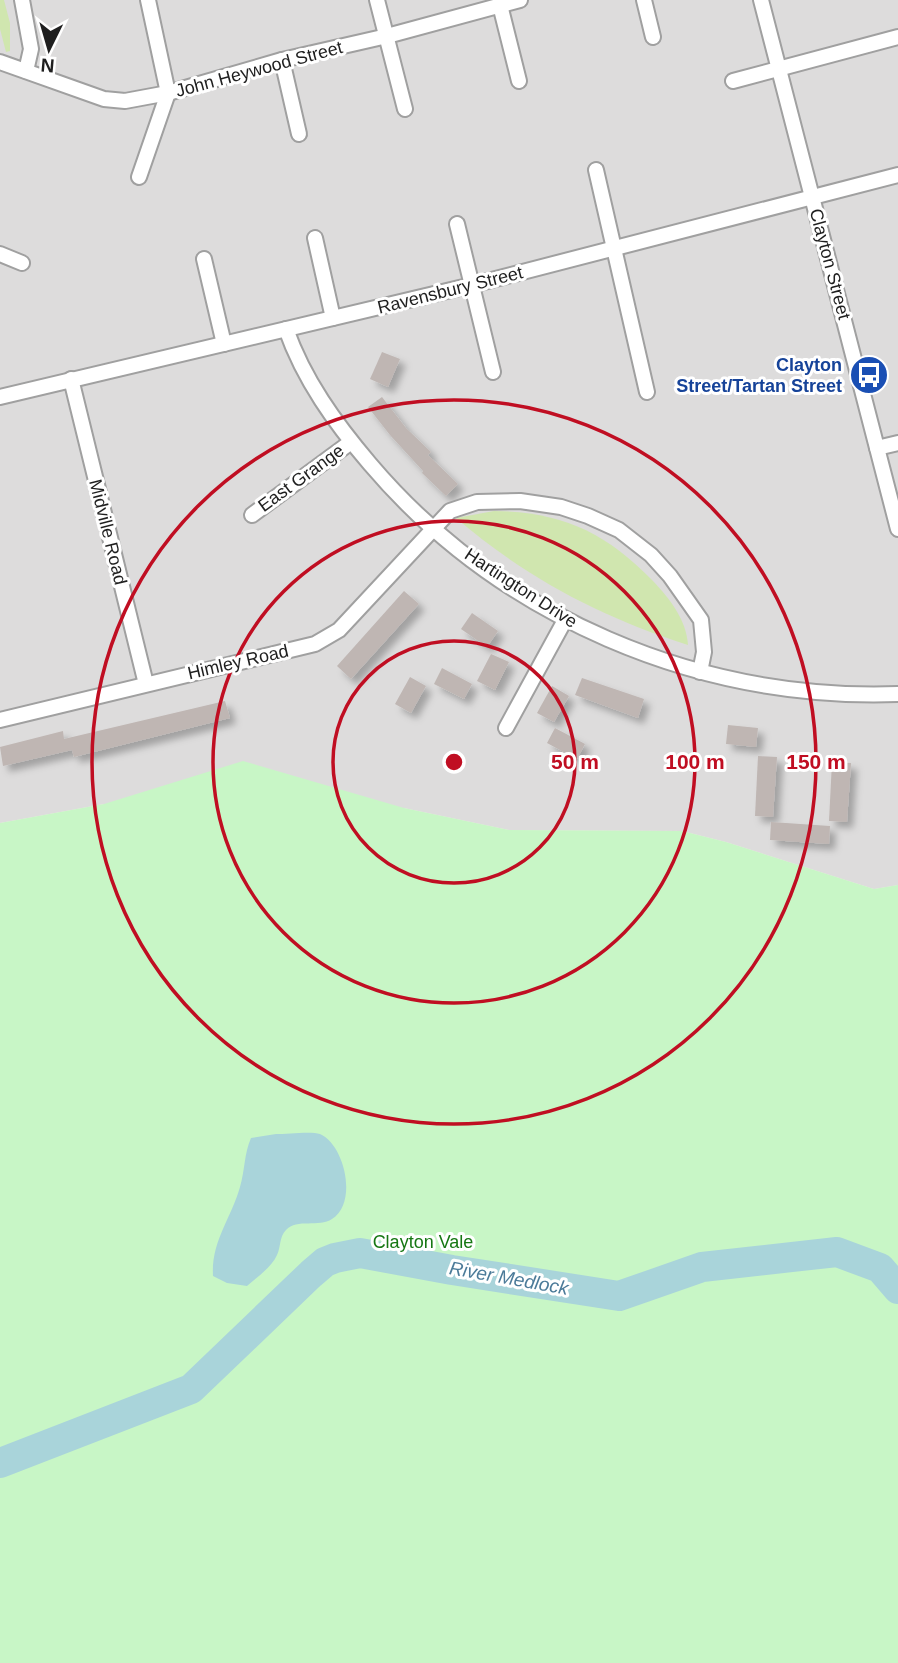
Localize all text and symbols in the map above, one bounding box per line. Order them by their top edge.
north arrow [14,14,84,84]
street label: John Heywood Street [173,37,345,101]
text: N [40,54,55,76]
street label: Clayton Street [806,206,854,322]
street label: Ravensbury Street [375,262,525,318]
bus stop icon: Clayton Street/Tartan Street [848,354,890,396]
place label: Clayton Street/Tartan Street [676,355,842,396]
street label: East Grange [254,440,348,516]
street label: Midville Road [85,477,131,587]
street label: Hartington Drive [461,544,581,632]
street label: Himley Road [186,641,290,683]
centre of rings [442,750,466,774]
text: 50 m [551,750,599,773]
text: 100 m [665,750,725,773]
text: 150 m [786,750,846,773]
park label: Clayton Vale [373,1232,473,1252]
water label: River Medlock [448,1257,572,1299]

